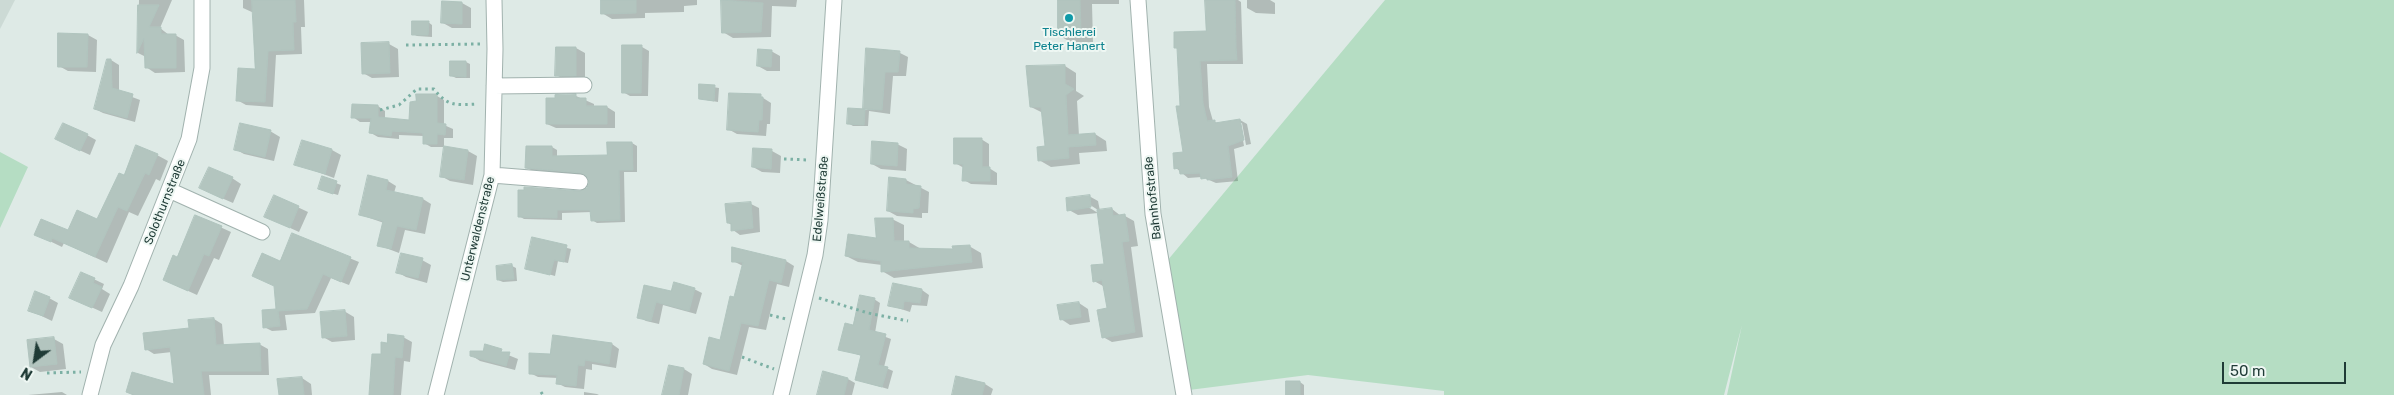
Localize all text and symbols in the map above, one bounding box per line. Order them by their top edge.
marker: Tischlerei Peter Hanert [1063,12,1075,24]
place label: Tischlerei Peter Hanert [1033,26,1105,54]
street label: Edelweißstraße [810,156,832,242]
street label: Bahnhofstraße [1141,156,1165,240]
street label: Solothurnstraße [141,157,189,247]
street label: Unterwaldenstraße [458,175,498,283]
north arrow [10,335,60,385]
scale bar [2224,352,2348,384]
text: 50 m [2230,362,2265,380]
text: N [18,363,36,383]

